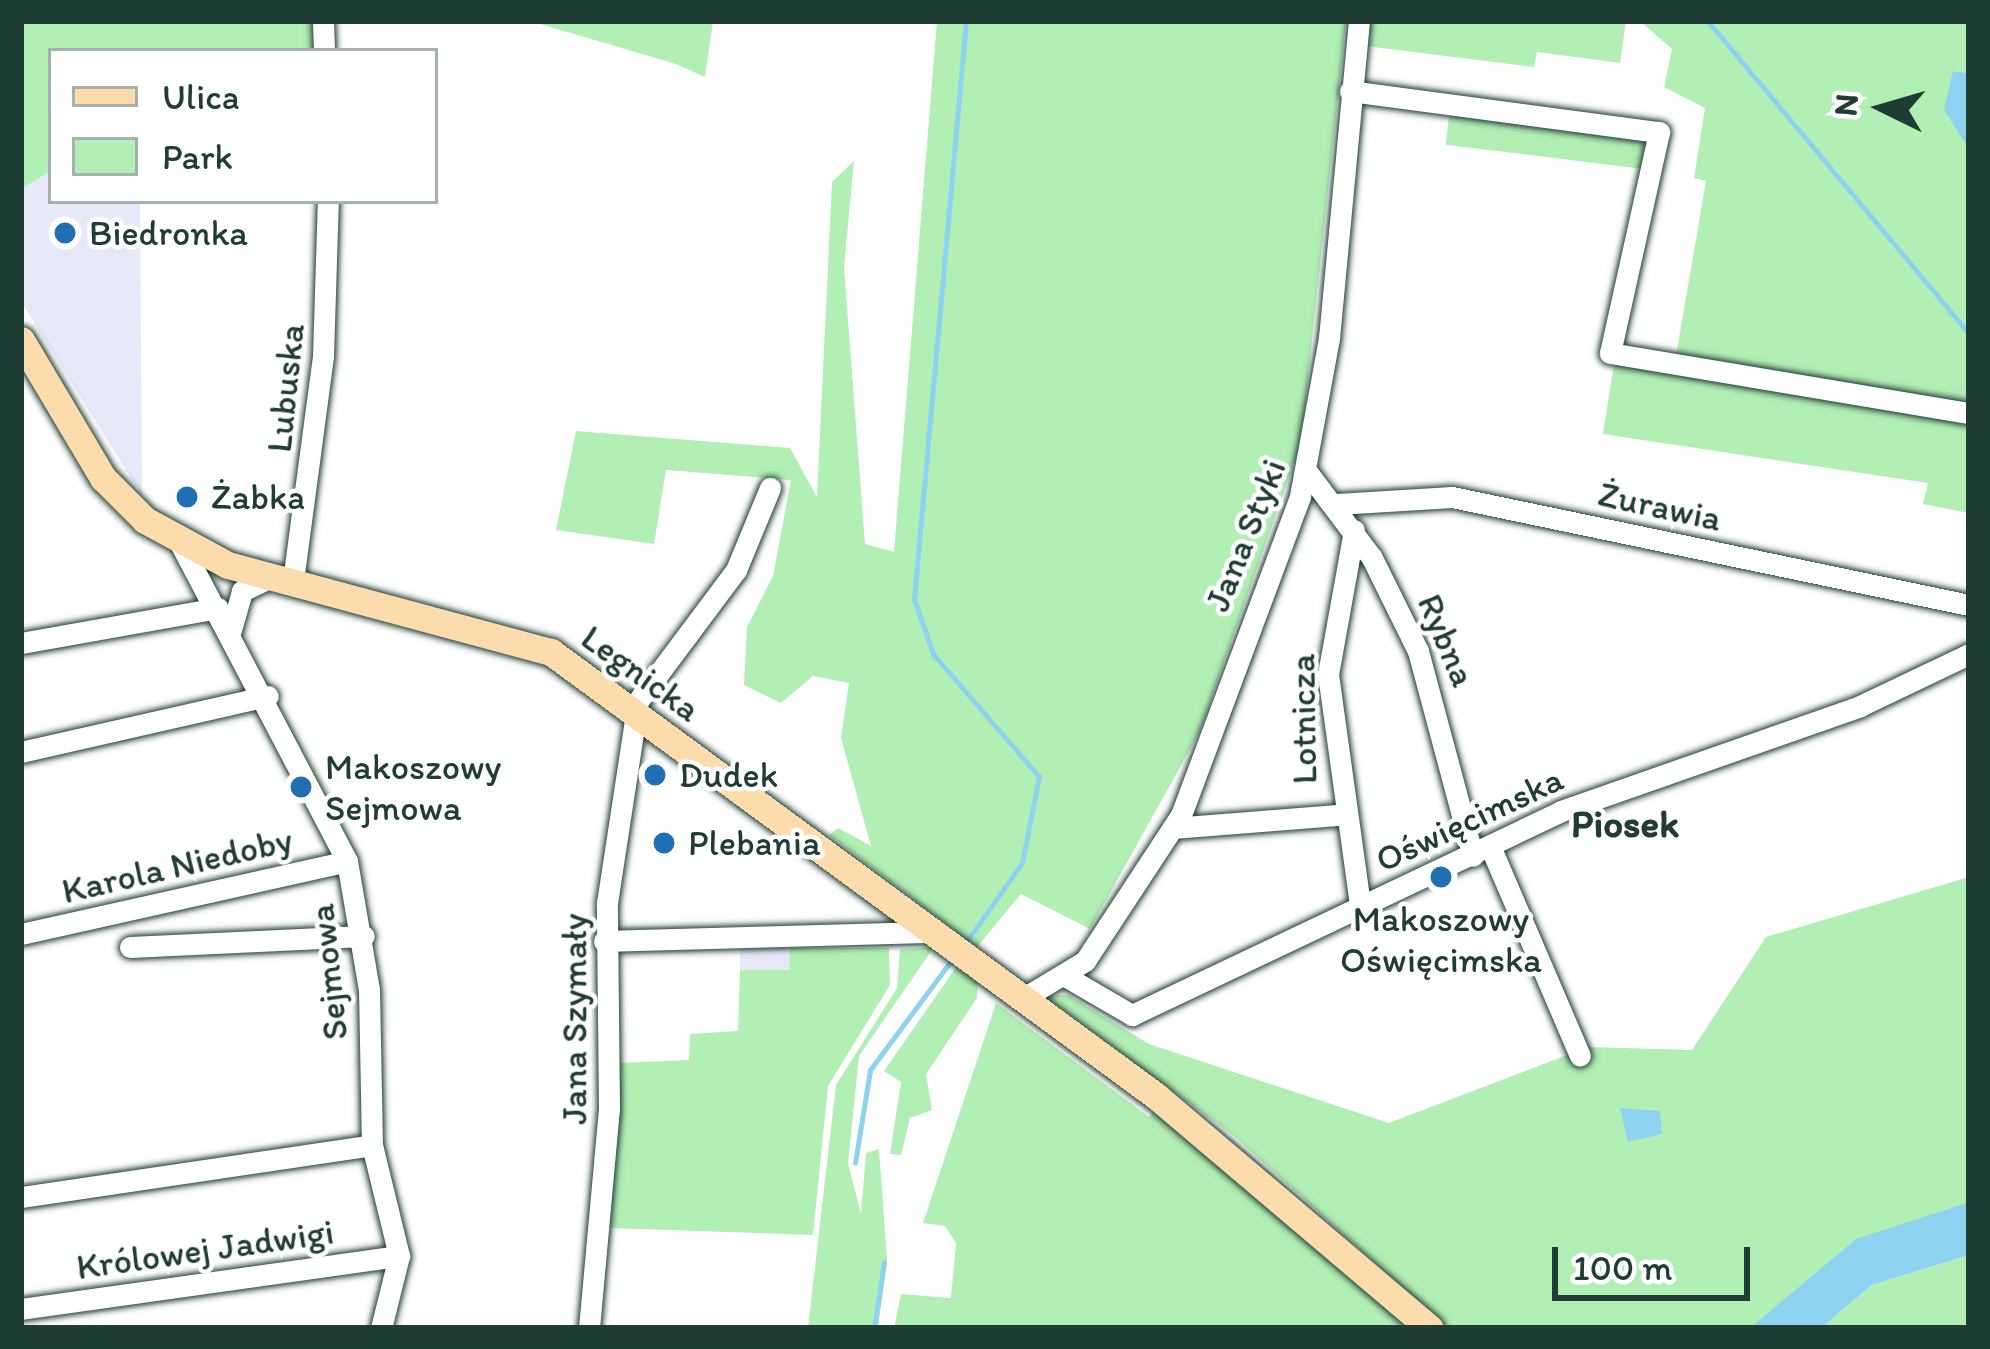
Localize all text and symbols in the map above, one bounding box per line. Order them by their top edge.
legend [48,48,438,204]
north arrow [1822,48,1942,168]
text: Ulica [162,75,239,118]
text: N [1825,92,1866,118]
text: Park [162,135,233,178]
place label: Biedronka [89,211,248,255]
marker: Biedronka [52,220,78,246]
street label: Lubuska [257,321,313,455]
street label: Jana Styki [1195,453,1295,617]
street label: Żurawia [1594,472,1726,540]
place label: Żabka [211,475,305,519]
marker: Żabka [174,484,200,510]
street label: Rybna [1408,587,1486,693]
street label: Legnicka [573,615,709,731]
street label: Lotnicza [1280,653,1326,785]
place label: Makoszowy Sejmowa [325,744,501,829]
place label: Dudek [679,753,778,797]
street label: Oświęcimska [1368,757,1570,881]
marker: Dudek [642,762,668,788]
marker: Makoszowy Sejmowa [288,774,314,800]
district label: Piosek [1571,801,1679,847]
street label: Karola Niedoby [57,817,297,913]
place label: Plebania [688,821,821,865]
marker: Plebania [651,830,677,856]
marker: Makoszowy Oświęcimska [1428,864,1454,890]
place label: Makoszowy Oświęcimska [1340,896,1542,981]
street label: Sejmowa [299,902,357,1042]
street label: Jana Szymały [552,913,596,1125]
street label: Królowej Jadwigi [74,1210,336,1288]
scale bar [1558,1223,1756,1297]
text: 100 m [1573,1246,1672,1289]

